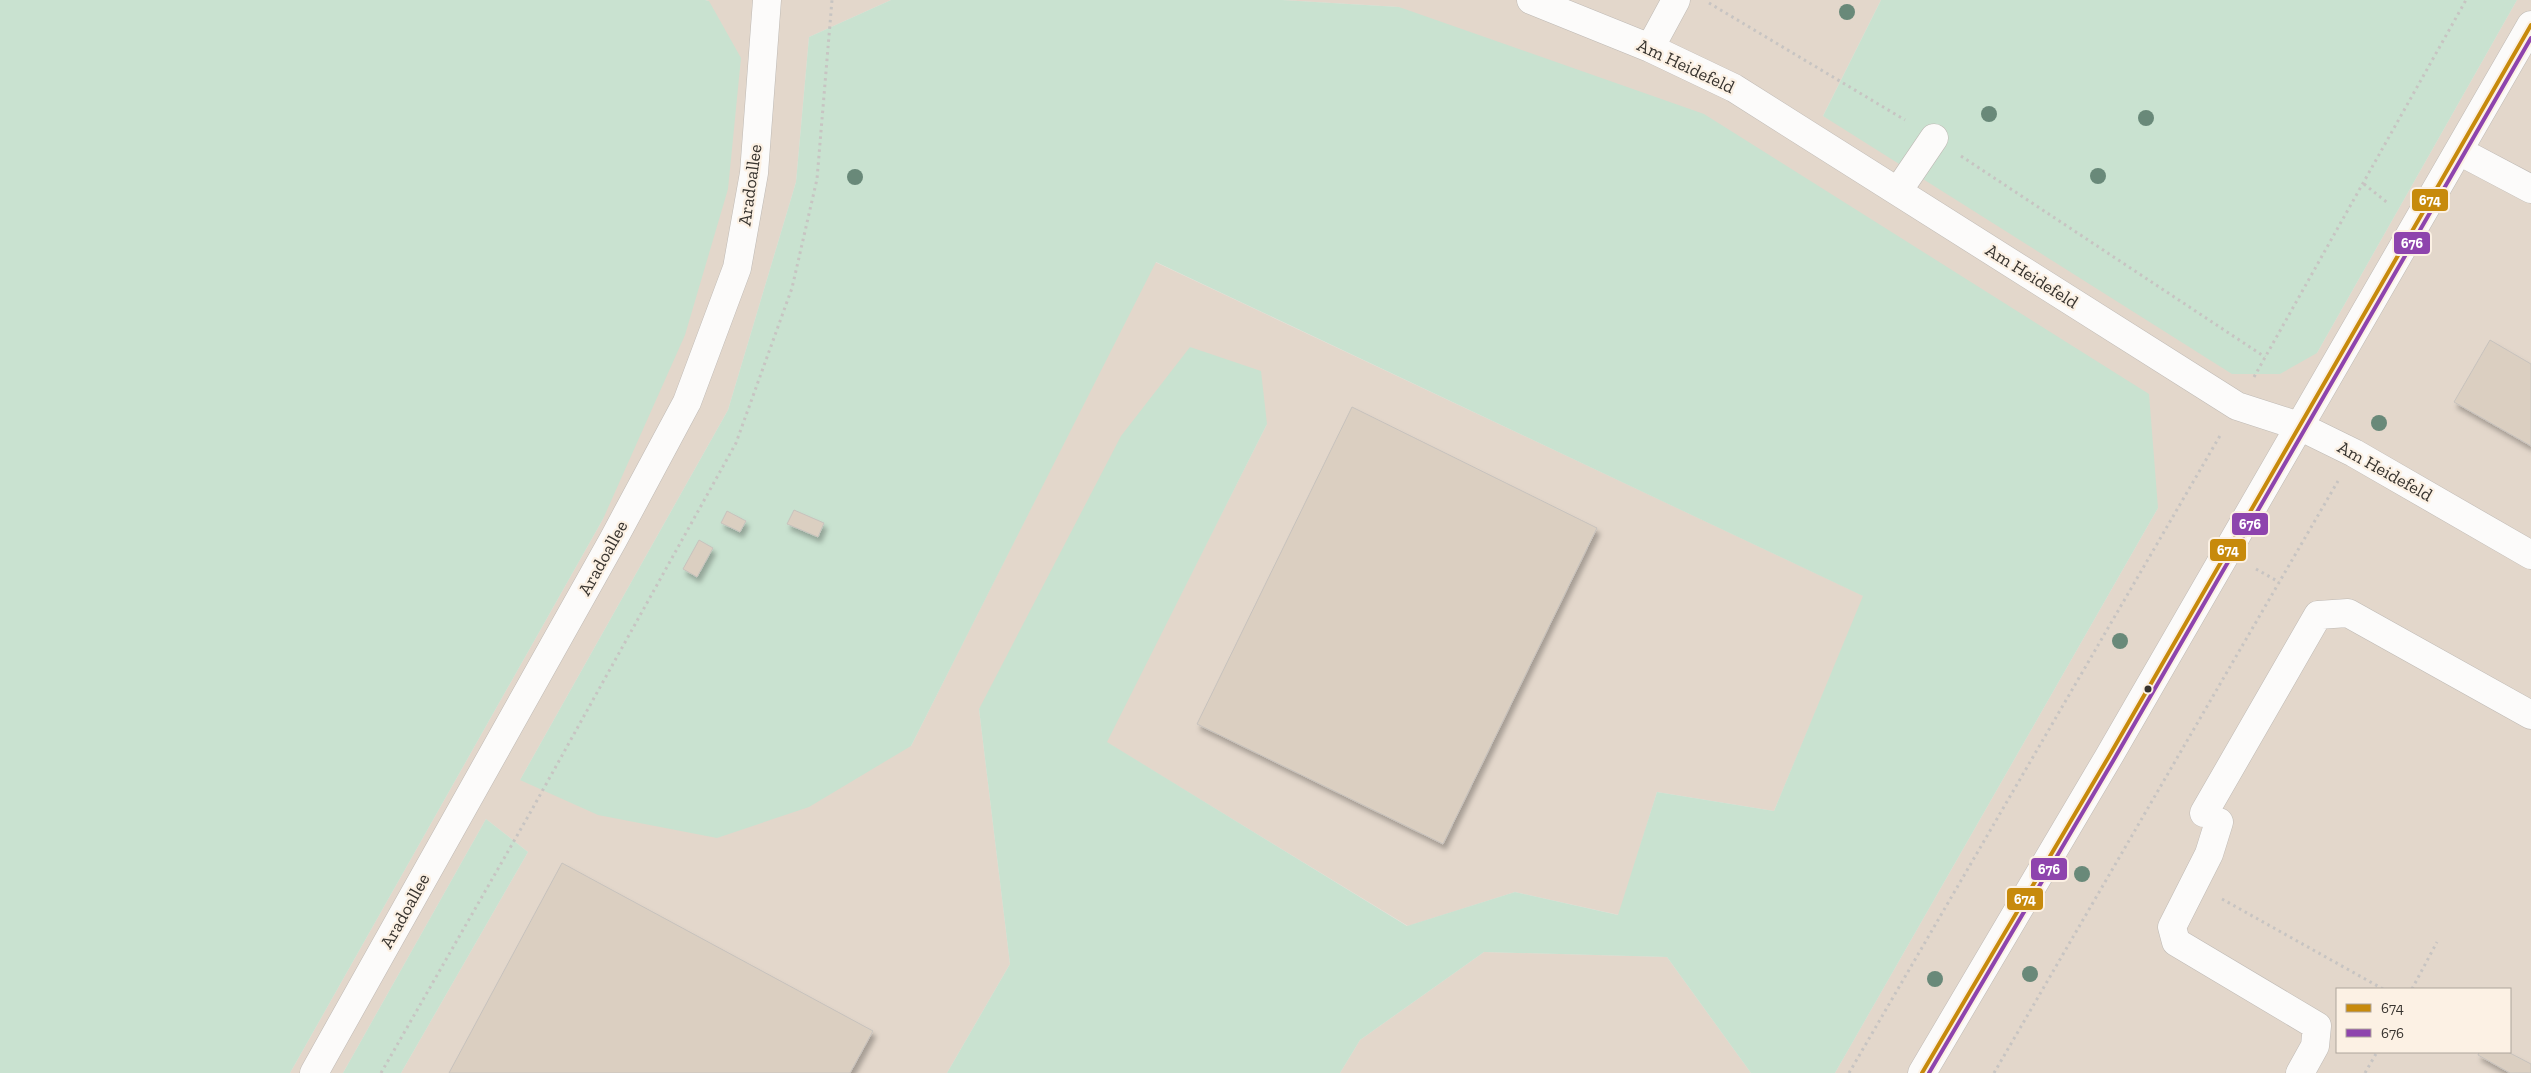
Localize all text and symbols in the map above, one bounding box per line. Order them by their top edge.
street label: Am Heidefeld [1634,34,1738,98]
street label: Aradoallee [733,143,767,227]
line badge: 674 [2411,188,2449,212]
text: 674 [2419,192,2441,209]
line badge: 676 [2393,231,2431,255]
text: 676 [2401,235,2423,252]
street label: Am Heidefeld [1982,239,2082,313]
street label: Am Heidefeld [2334,436,2436,506]
line badge: 676 [2231,512,2269,536]
text: 676 [2239,516,2261,533]
street label: Aradoallee [573,517,633,599]
line badge: 674 [2209,538,2247,562]
text: 674 [2217,542,2239,559]
unlabelled marker [2143,684,2153,694]
line badge: 676 [2030,857,2068,881]
text: 676 [2038,861,2060,878]
street label: Aradoallee [375,870,435,952]
line badge: 674 [2006,887,2044,911]
text: 674 [2014,891,2036,908]
legend [2336,988,2511,1053]
text: 674 [2381,999,2404,1017]
text: 676 [2381,1024,2404,1042]

